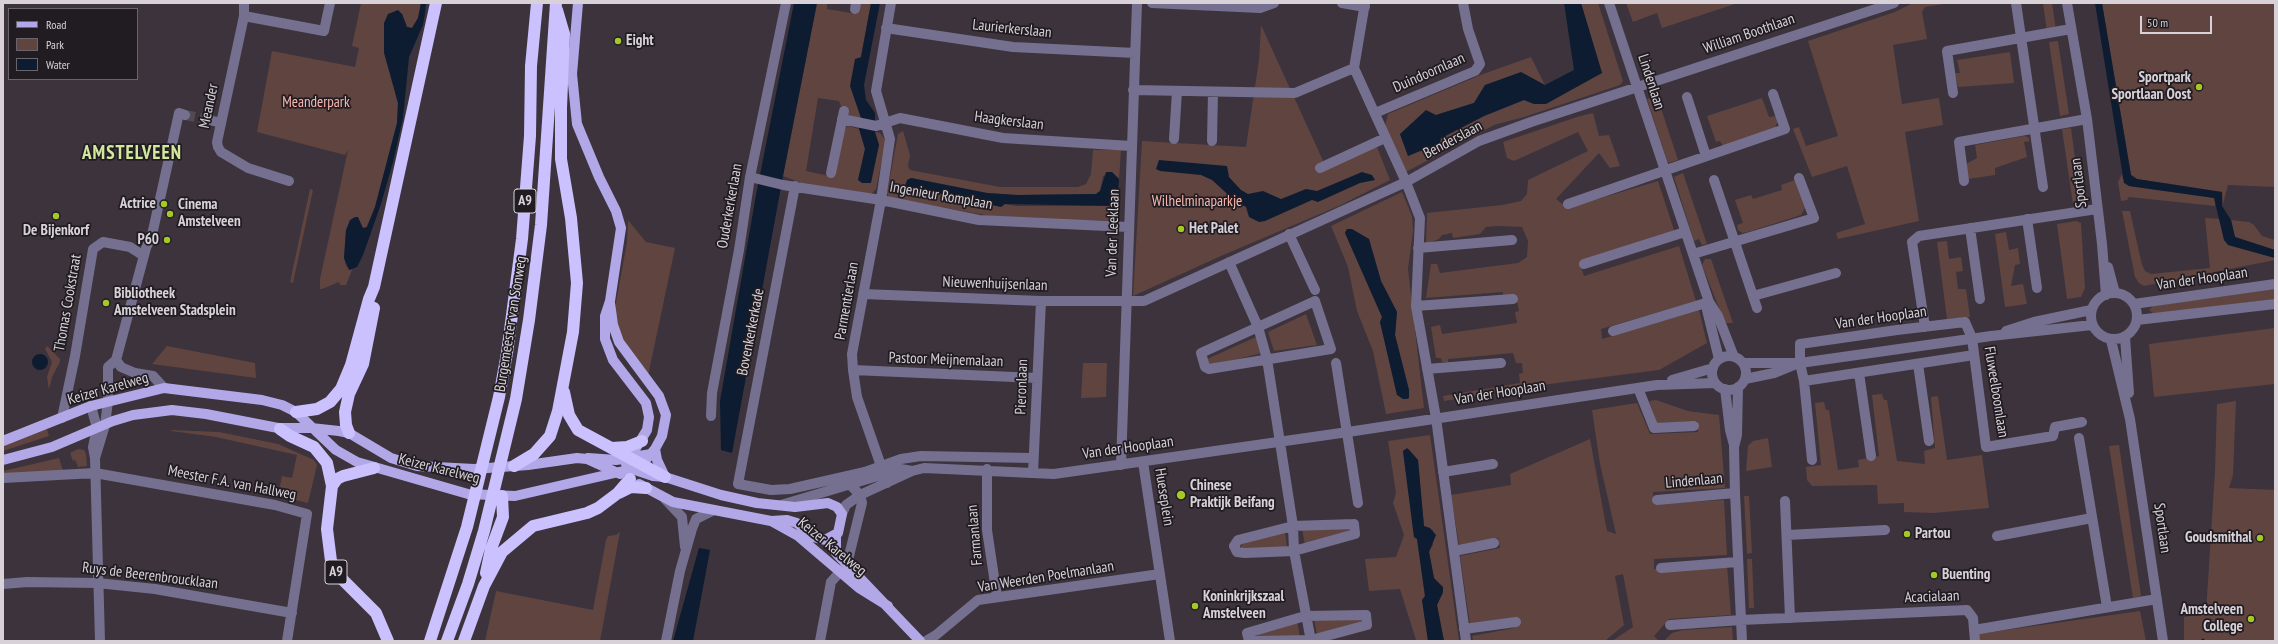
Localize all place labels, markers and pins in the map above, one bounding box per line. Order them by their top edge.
place label: Eight [626,32,654,50]
marker: Eight [613,36,623,46]
place label: Sportpark Sportlaan Oost [2111,69,2191,104]
marker: Sportpark Sportlaan Oost [2194,82,2204,92]
place label: Actrice [120,195,156,213]
place label: Cinema Amstelveen [178,196,241,231]
marker: Actrice [159,199,169,209]
marker: Cinema Amstelveen [165,209,175,219]
marker: De Bijenkorf [51,211,61,221]
place label: Het Palet [1189,220,1238,238]
place label: De Bijenkorf [23,222,89,240]
marker: Het Palet [1176,224,1186,234]
place label: P60 [138,231,159,249]
marker: P60 [162,235,172,245]
place label: Bibliotheek Amstelveen Stadsplein [114,285,236,320]
marker: Bibliotheek Amstelveen Stadsplein [101,298,111,308]
place label: Chinese Praktijk Beifang [1190,477,1275,512]
marker: Chinese Praktijk Beifang [1175,489,1187,501]
place label: Partou [1915,525,1951,543]
marker: Partou [1902,529,1912,539]
place label: Goudsmithal [2185,529,2252,547]
marker: Goudsmithal [2255,533,2265,543]
place label: Buenting [1942,566,1990,584]
marker: Buenting [1929,570,1939,580]
place label: Koninkrijkszaal Amstelveen [1203,588,1284,623]
marker: Koninkrijkszaal Amstelveen [1190,601,1200,611]
place label: Amstelveen College [2180,601,2243,636]
marker: Amstelveen College [2246,614,2256,624]

